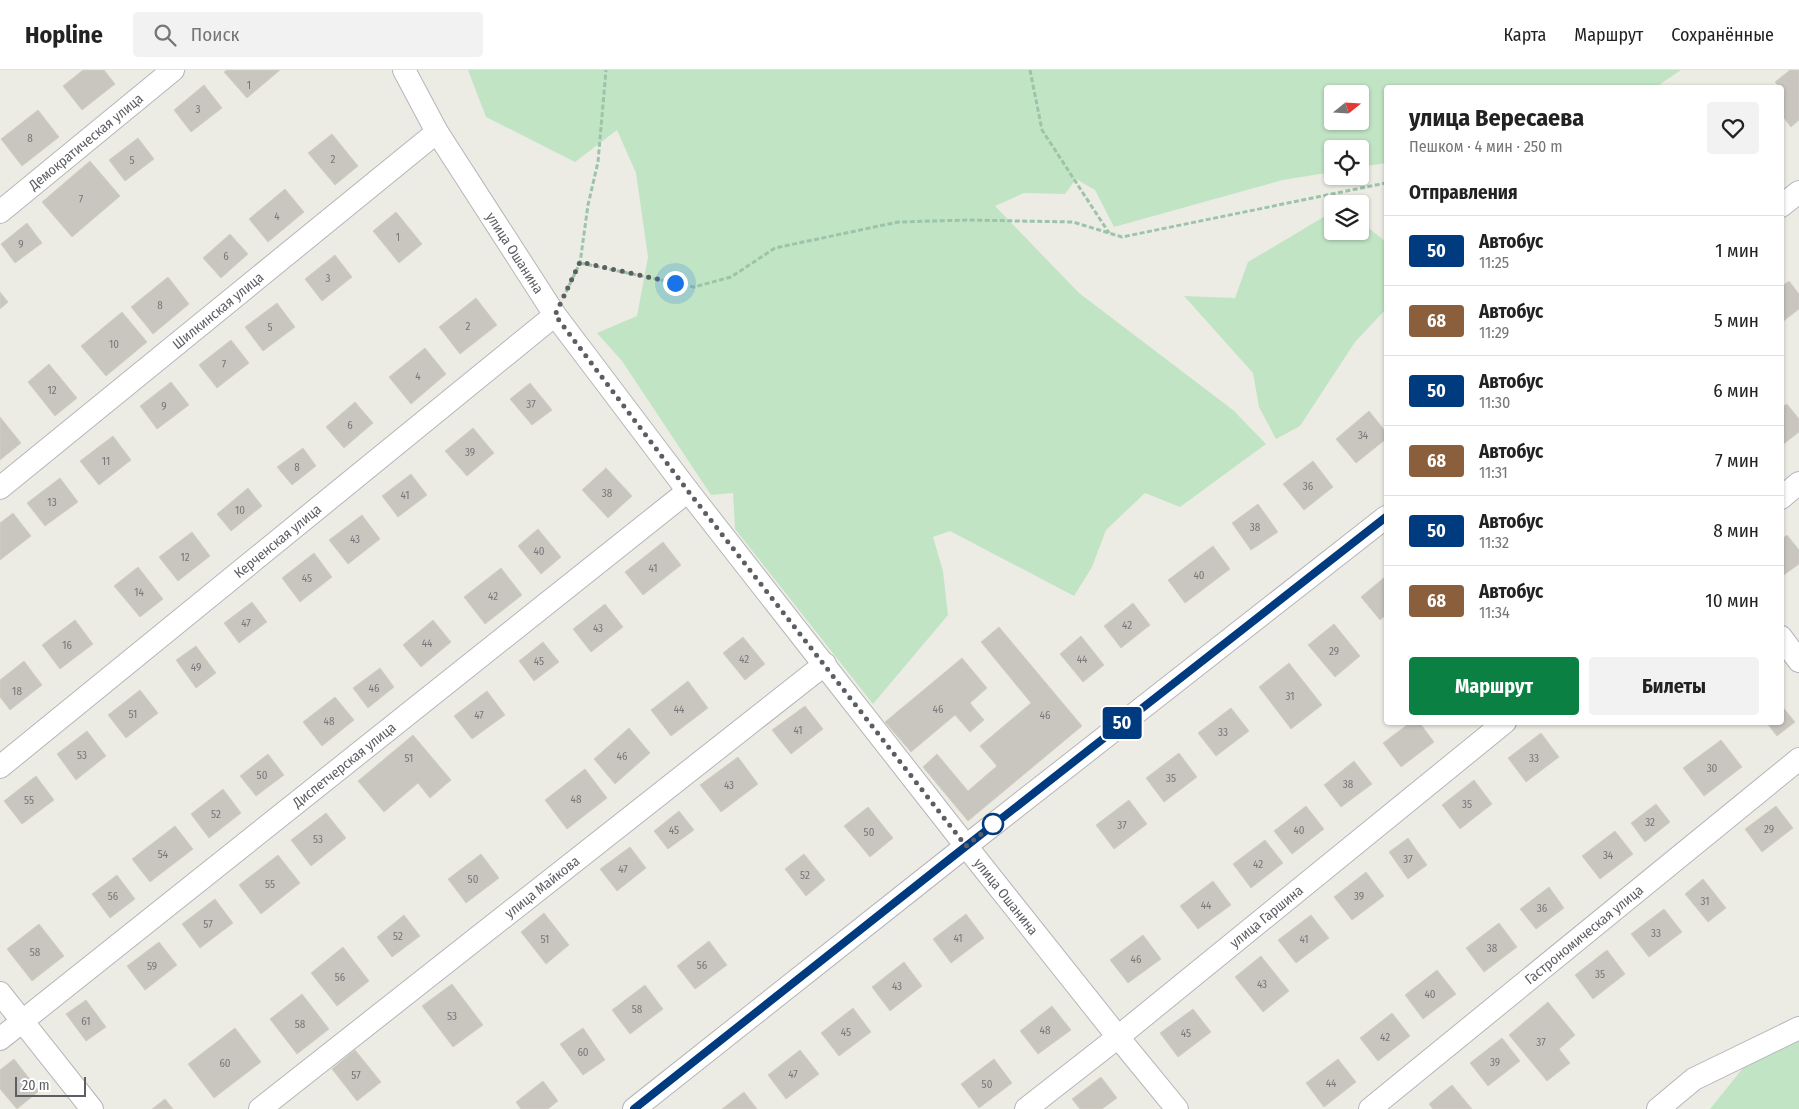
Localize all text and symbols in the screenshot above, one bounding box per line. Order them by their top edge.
search box [133,12,483,57]
text: Hopline [25,21,103,49]
icon: search [151,21,179,49]
text: Поиск [191,23,240,46]
text: Карта [1503,24,1546,46]
text: Маршрут [1574,24,1643,46]
text: Сохранённые [1671,24,1774,46]
house number: 1 [247,79,251,92]
north arrow [1324,85,1369,130]
map controls [1324,85,1369,240]
street label: Демократическая улица [25,90,147,194]
button: heart [1707,102,1759,154]
house number: 3 [196,103,201,116]
text: улица Вересаева [1409,104,1584,132]
house number: 8 [27,132,33,145]
text: Пешком · 4 мин · 250 m [1409,137,1562,156]
button: locate [1324,140,1369,185]
house number: 2 [331,153,336,166]
house number: 5 [129,154,135,167]
text: Отправления [1409,181,1518,204]
house number: 7 [79,193,84,206]
button: layers [1324,195,1369,240]
street label: улица Ошанина [482,209,547,297]
house number: 4 [274,210,280,223]
text: Автобус [1479,230,1543,253]
house number: 1 [396,231,400,244]
house number: 9 [18,238,24,251]
text: 1 мин [1715,239,1759,262]
text: 50 [1427,240,1446,262]
house number: 6 [223,250,229,263]
text: 11:25 [1479,253,1509,272]
street label: Шилкинская улица [169,269,267,353]
your location [663,271,688,296]
house number: 3 [326,272,331,285]
house number: 8 [157,299,163,312]
text: Автобус [1479,300,1543,323]
text: 5 мин [1714,309,1759,332]
text: 68 [1427,310,1446,332]
house number: 2 [466,320,471,333]
house number: 5 [267,321,273,334]
text: 11:29 [1479,323,1509,342]
house number: 10 [109,338,119,351]
house number: 7 [222,358,227,371]
house number: 4 [415,370,421,383]
text: Автобус [1479,370,1543,393]
text: 6 мин [1713,379,1759,402]
text: 50 [1427,380,1446,402]
house number: 12 [47,384,57,397]
text: 11:30 [1479,393,1510,412]
house number: 37 [526,398,536,411]
house number: 9 [161,400,167,413]
house number: 6 [347,419,353,432]
house number: 34 [1358,429,1369,442]
text: Автобус [1479,440,1543,463]
house number: 39 [465,446,475,459]
text: 7 мин [1715,449,1759,472]
text: 68 [1427,450,1446,472]
house number: 11 [102,455,110,468]
house number: 8 [294,461,300,474]
text: 11:31 [1479,463,1508,482]
house number: 36 [1303,480,1314,493]
house number: 38 [602,487,613,500]
house number: 41 [400,489,410,502]
house number: 13 [47,496,57,509]
street label: Керченская улица [231,501,325,582]
house number: 10 [235,504,245,517]
text: Автобус [1479,510,1543,533]
text: 8 мин [1713,519,1759,542]
text: 50 [1427,520,1446,542]
house number: 38 [1250,521,1261,534]
house number: 43 [350,533,360,546]
text: 11:32 [1479,533,1509,552]
house number: 40 [533,545,545,558]
house number: 12 [180,551,190,564]
house number: 41 [648,562,658,575]
house number: 40 [1193,569,1205,582]
house number: 45 [302,572,312,585]
text: Автобус [1479,580,1543,603]
house number: 14 [134,586,144,599]
text: 10 мин [1705,589,1759,612]
house number: 42 [488,590,498,603]
text: 68 [1427,590,1446,612]
text: 11:34 [1479,603,1510,622]
house number: 47 [241,617,251,630]
house number: 42 [1122,619,1132,632]
house number: 43 [593,622,603,635]
house number: 44 [422,637,433,650]
house number: 16 [62,639,72,652]
house number: 29 [1329,645,1339,658]
house number: 42 [739,653,749,666]
house number: 44 [1077,653,1088,666]
house number: 45 [534,655,544,668]
button: Маршрут [1409,657,1579,715]
button: Билеты [1589,657,1759,715]
house number: 49 [191,661,201,674]
house number: 46 [369,682,380,695]
house number: 18 [12,685,22,698]
house number: 31 [1286,690,1295,703]
house number: 44 [674,703,685,716]
house number: 46 [933,703,944,716]
line badge: 50 [1100,707,1144,739]
house number: 51 [129,708,137,721]
house number: 47 [474,709,484,722]
house number: 46 [1040,709,1051,722]
text: 50 [1113,712,1131,734]
house number: 48 [324,715,335,728]
street label: Диспетчерская улица [289,719,400,812]
house number: 41 [793,724,803,737]
house number: 33 [1218,726,1228,739]
house number: 53 [77,749,87,762]
house number: 46 [617,750,628,763]
house number: 51 [405,752,413,765]
house number: 33 [1529,752,1539,765]
house number: 30 [1707,762,1718,775]
house number: 50 [257,769,268,782]
house number: 35 [1166,772,1176,785]
house number: 38 [1343,778,1354,791]
house number: 43 [724,779,734,792]
house number: 48 [571,793,582,806]
house number: 55 [24,794,34,807]
house number: 35 [1462,798,1472,811]
house number: 52 [211,808,221,821]
unlabelled marker [982,813,1004,835]
house number: 32 [1645,816,1655,829]
house number: 37 [1117,819,1127,832]
house number: 29 [1764,823,1774,836]
house number: 45 [669,824,679,837]
house number: 40 [1293,824,1305,837]
house number: 50 [864,826,875,839]
house number: 53 [313,833,323,846]
house number: 54 [158,848,169,861]
house number: 34 [1603,849,1614,862]
street label: улица Майкова [502,853,583,922]
house number: 37 [1403,853,1413,866]
street label: улица Ошанина [970,855,1042,939]
house number: 42 [1253,858,1263,871]
house number: 47 [618,863,628,876]
house number: 52 [800,869,810,882]
house number: 50 [468,873,479,886]
house number: 55 [265,878,275,891]
street label: улица Гаршина [1226,882,1307,952]
street label: Гастрономическая улица [1522,882,1647,988]
house number: 56 [108,890,119,903]
house number: 39 [1354,890,1364,903]
house number: 31 [1701,895,1710,908]
house number: 44 [1201,899,1212,912]
house number: 36 [1537,902,1548,915]
house number: 57 [203,918,213,931]
house number: 33 [1651,927,1661,940]
house number: 52 [393,930,403,943]
house number: 41 [953,932,963,945]
house number: 51 [541,933,549,946]
house number: 41 [1299,933,1309,946]
house number: 38 [1487,942,1498,955]
house number: 58 [30,946,41,959]
house number: 46 [1131,953,1142,966]
house number: 56 [697,959,708,972]
house number: 59 [147,960,157,973]
house number: 35 [1595,968,1605,981]
house number: 56 [335,971,346,984]
house number: 43 [1257,978,1267,991]
house number: 43 [892,980,902,993]
house number: 40 [1424,988,1436,1001]
house number: 58 [632,1003,643,1016]
house number: 53 [447,1010,457,1023]
house number: 61 [81,1015,91,1028]
house number: 58 [295,1018,306,1031]
house number: 48 [1040,1024,1051,1037]
house number: 45 [841,1026,851,1039]
house number: 45 [1181,1027,1191,1040]
house number: 42 [1380,1031,1390,1044]
house number: 37 [1536,1036,1546,1049]
house number: 60 [577,1046,589,1059]
house number: 39 [1490,1056,1500,1069]
house number: 60 [219,1057,231,1070]
house number: 47 [788,1068,798,1081]
house number: 57 [351,1069,361,1082]
scale bar [15,1074,86,1097]
text: 20 m [22,1077,50,1094]
house number: 44 [1326,1077,1337,1090]
house number: 50 [982,1078,993,1091]

